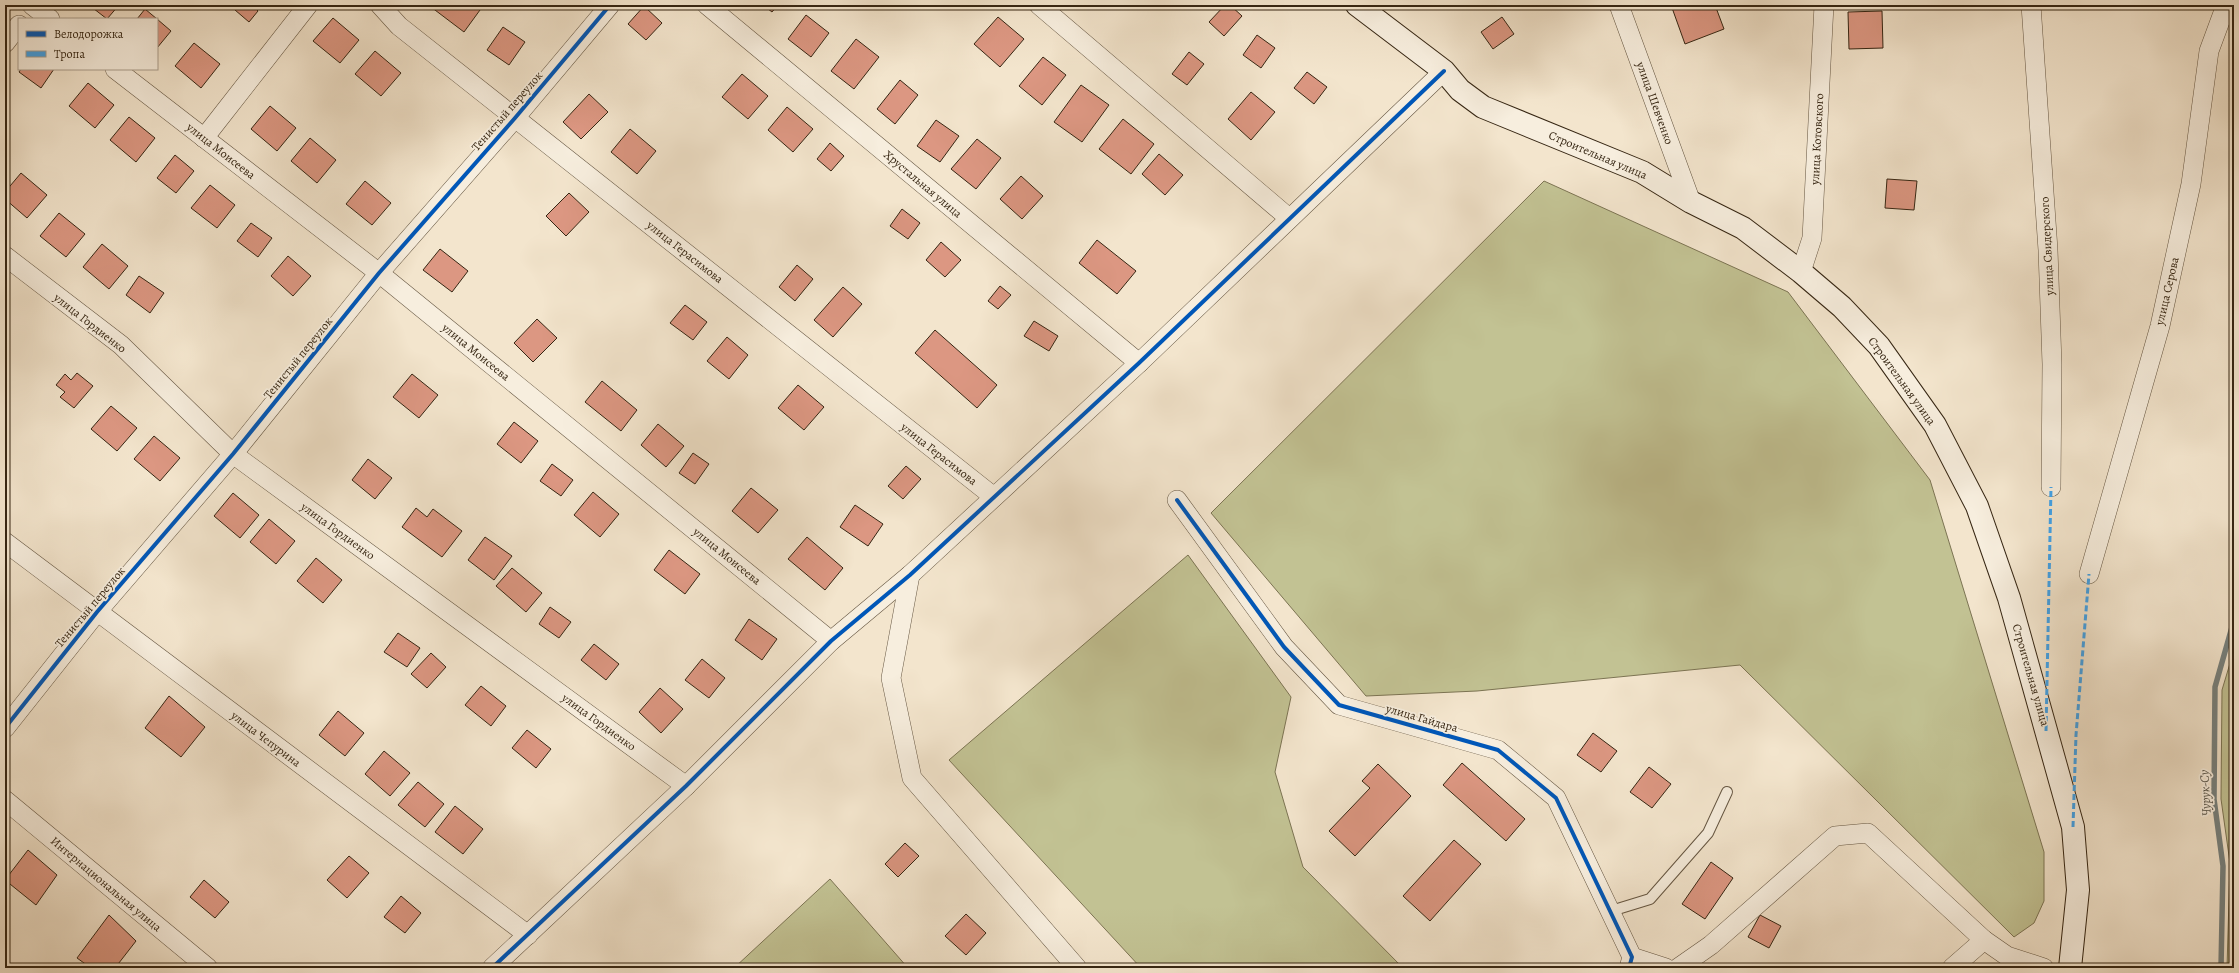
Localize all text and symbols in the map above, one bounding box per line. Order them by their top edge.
legend [18,18,158,70]
text: Велодорожка [54,26,124,42]
text: Тропа [54,46,85,62]
street label: улица Шевченко [1632,58,1677,147]
street label: Тенистый переулок [468,68,546,154]
street label: улица Котовского [1807,93,1827,186]
street label: улица Моисеева [182,118,259,183]
street label: Строительная улица [1546,127,1650,183]
street label: Хрустальная улица [880,147,966,222]
street label: улица Свидерского [2036,196,2058,297]
street label: улица Герасимова [643,216,727,287]
street label: улица Серова [2151,255,2183,328]
street label: улица Гордиенко [50,289,130,356]
street label: Тенистый переулок [260,314,336,402]
street label: улица Моисеева [438,319,514,385]
street label: Строительная улица [1864,334,1940,429]
street label: улица Герасимова [897,418,981,489]
street label: улица Гордиенко [297,498,378,563]
street label: улица Моисеева [689,523,765,589]
street label: Тенистый переулок [51,563,129,651]
street label: Строительная улица [2009,622,2053,728]
street label: улица Гордиенко [558,689,639,754]
street label: улица Гайдара [1383,700,1460,736]
street label: улица Чепурина [227,707,305,771]
water label: Чурук-Су [2195,769,2215,816]
street label: Интернациональная улица [47,833,165,936]

